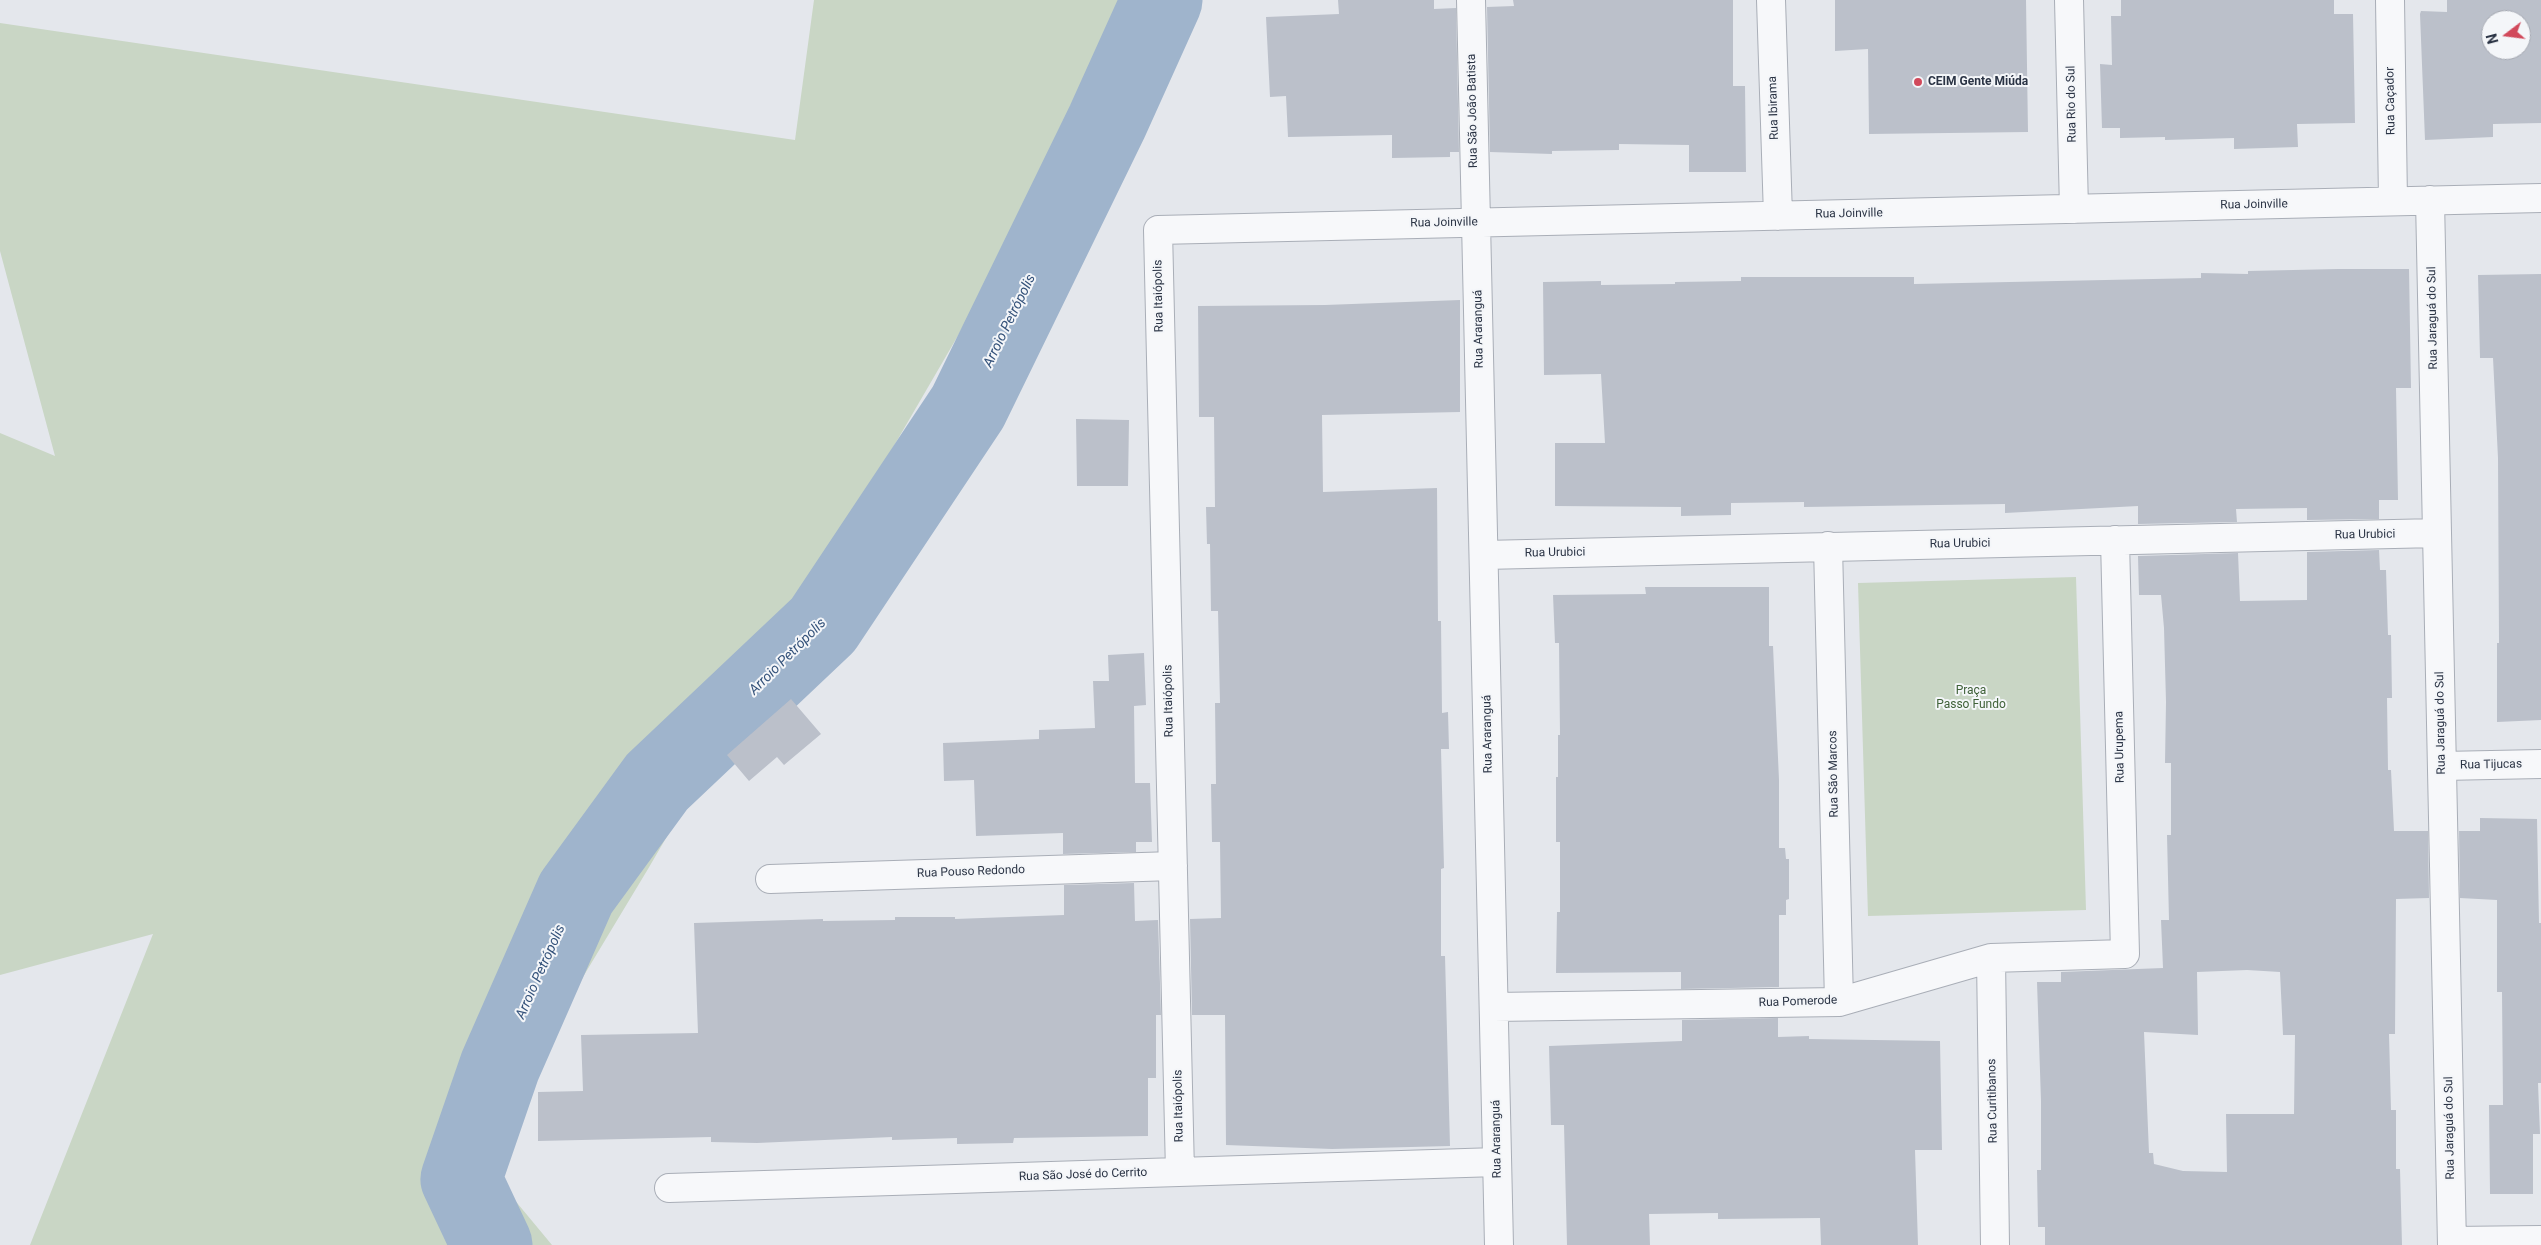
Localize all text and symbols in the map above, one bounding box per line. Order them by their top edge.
north arrow [2481,10,2531,60]
text: N [2483,32,2501,45]
street label: Rua São João Batista [1465,54,1481,168]
street label: Rua Rio do Sul [2064,65,2080,143]
street label: Rua Caçador [2383,67,2399,135]
place label: CEIM Gente Miúda [1928,75,2028,89]
street label: Rua Ibirama [1766,76,1782,140]
marker: CEIM Gente Miúda [1912,76,1924,88]
street label: Rua Joinville [2220,197,2288,213]
street label: Rua Joinville [1815,206,1883,222]
street label: Rua Joinville [1410,215,1478,231]
street label: Rua Itaiópolis [1151,260,1167,332]
street label: Rua Jaraguá do Sul [2425,266,2441,370]
water label: Arroio Petrópolis [980,272,1040,370]
street label: Rua Araranguá [1471,290,1487,368]
street label: Rua Urubici [2334,527,2396,543]
street label: Rua Urubici [1929,536,1991,552]
street label: Rua Urubici [1524,545,1586,561]
water label: Arroio Petrópolis [746,615,830,699]
street label: Rua Itaiópolis [1161,665,1177,737]
street label: Rua Jaraguá do Sul [2433,671,2449,775]
park label: Praça Passo Fundo [1936,684,2006,712]
street label: Rua Araranguá [1480,695,1496,773]
street label: Rua Urupema [2112,711,2128,783]
street label: Rua São Marcos [1826,730,1842,818]
street label: Rua Tijucas [2460,757,2522,773]
street label: Rua Pouso Redondo [917,863,1025,881]
water label: Arroio Petrópolis [513,922,569,1022]
street label: Rua Pomerode [1758,993,1838,1011]
street label: Rua Curitibanos [1985,1059,2001,1143]
street label: Rua Itaiópolis [1171,1070,1187,1142]
street label: Rua Jaraguá do Sul [2442,1076,2458,1180]
street label: Rua Araranguá [1489,1100,1505,1178]
street label: Rua São José do Cerrito [1019,1166,1147,1184]

